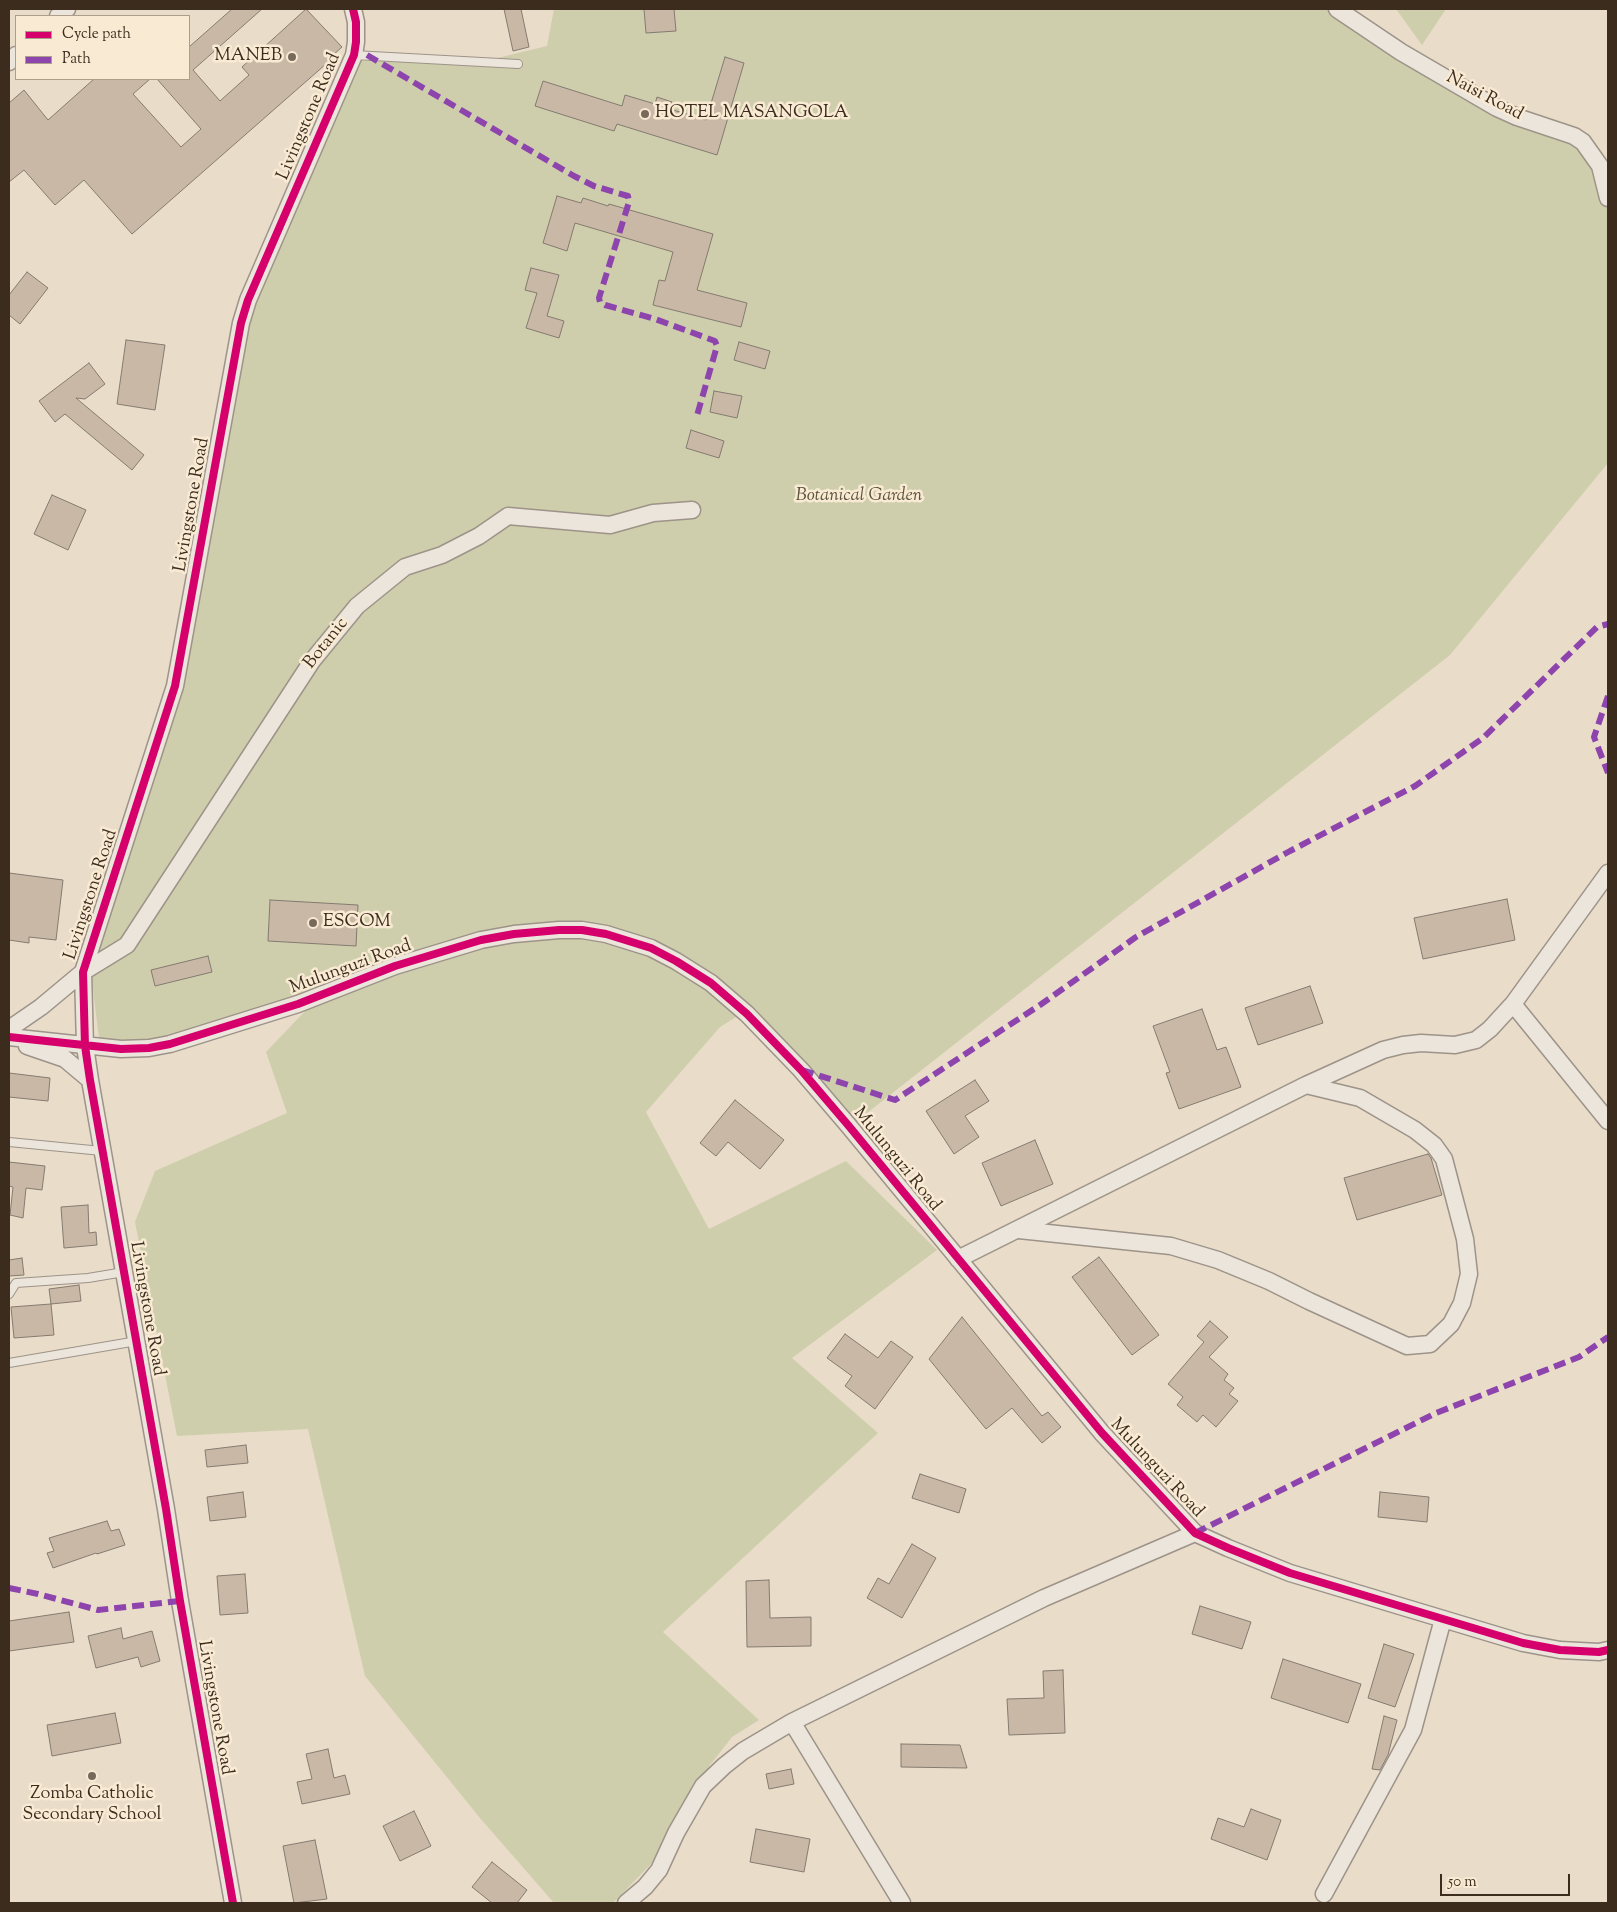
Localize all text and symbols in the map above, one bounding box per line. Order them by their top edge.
legend [15,15,190,80]
text: Cycle path [62,24,131,45]
place label: MANEB [214,46,282,68]
text: Path [62,49,91,70]
street label: Livingstone Road [274,50,346,184]
marker: MANEB [286,51,298,63]
street label: Naisi Road [1442,68,1526,126]
place label: HOTEL MASANGOLA [655,103,848,125]
marker: HOTEL MASANGOLA [639,108,651,120]
street label: Livingstone Road [171,436,215,574]
park label: Botanical Garden [796,486,922,508]
street label: Botanic [300,614,354,674]
street label: Livingstone Road [61,827,123,963]
place label: ESCOM [323,912,391,934]
marker: ESCOM [307,917,319,929]
street label: Mulunguzi Road [287,936,415,1000]
street label: Mulunguzi Road [847,1104,945,1216]
street label: Livingstone Road [124,1240,168,1378]
street label: Mulunguzi Road [1105,1415,1207,1523]
street label: Livingstone Road [192,1639,236,1777]
marker: Zomba Catholic Secondary School [86,1770,98,1782]
place label: Zomba Catholic Secondary School [22,1784,162,1826]
scale bar [1442,1864,1572,1896]
text: 50 m [1448,1872,1477,1893]

